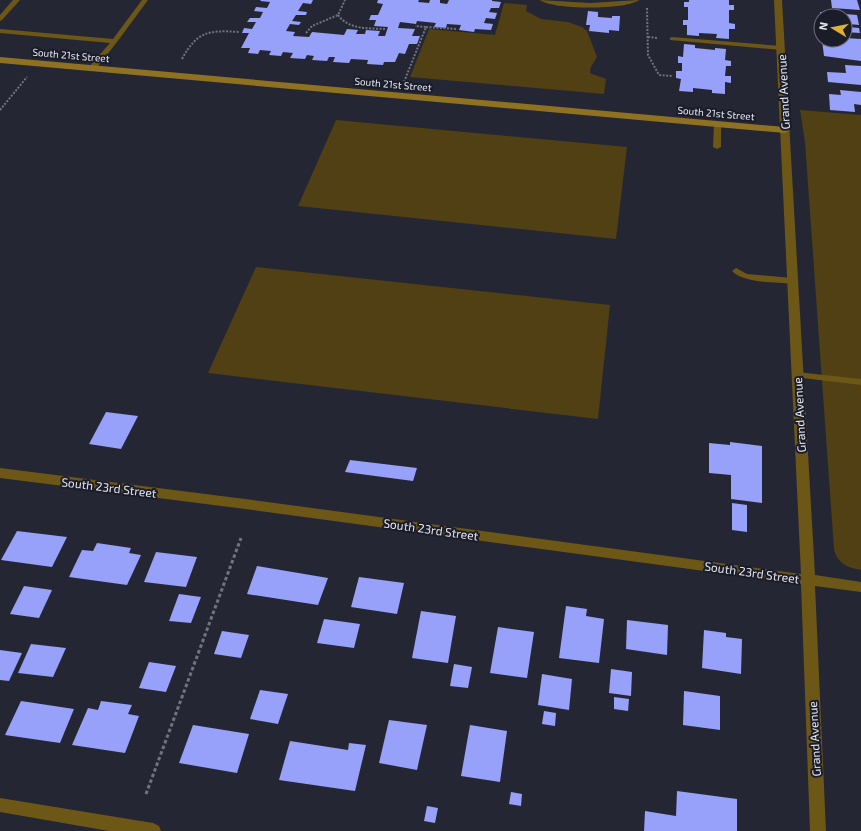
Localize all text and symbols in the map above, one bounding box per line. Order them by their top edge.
north arrow [813,8,853,48]
text: N [816,21,830,31]
street label: South 21st Street [32,46,110,64]
street label: Grand Avenue [774,54,792,130]
street label: South 21st Street [354,75,432,93]
street label: South 21st Street [677,104,755,122]
street label: Grand Avenue [790,377,808,453]
street label: South 23rd Street [61,474,158,500]
street label: South 23rd Street [383,515,480,543]
street label: South 23rd Street [704,558,801,586]
street label: Grand Avenue [805,701,823,777]

